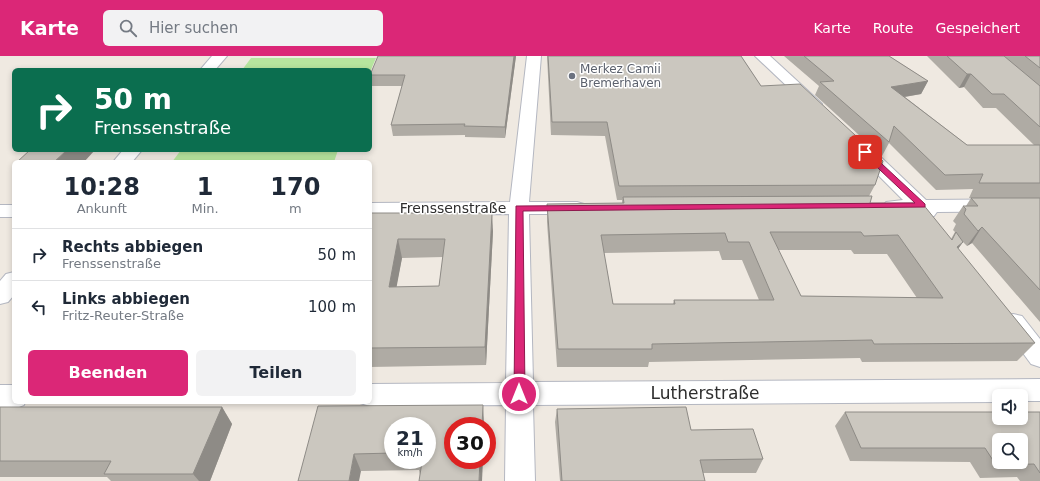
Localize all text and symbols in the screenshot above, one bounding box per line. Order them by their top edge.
search box [103,10,383,46]
text: Karte [20,17,79,39]
icon: search [117,17,139,39]
text: Hier suchen [149,19,238,37]
text: Karte [813,20,851,36]
text: Route [873,20,913,36]
text: Gespeichert [935,20,1020,36]
place label: Merkez Camii Bremerhaven [580,62,661,90]
marker: Merkez Camii Bremerhaven [567,71,577,81]
text: 50 m [94,83,172,116]
icon: right [28,84,80,136]
text: Frenssenstraße [94,117,231,138]
pin [848,135,882,169]
icon: arrive [854,141,876,163]
text: 10:28 [64,173,140,201]
text: 1 [197,173,213,201]
text: 170 [270,173,320,201]
street label: Frenssenstraße [400,200,506,216]
text: Ankunft [77,201,127,216]
text: Min. [192,201,219,216]
text: m [289,201,302,216]
text: Rechts abbiegen [62,238,203,256]
icon: right [28,244,50,266]
text: 50 m [318,246,356,264]
text: Frenssenstraße [62,256,161,271]
text: Links abbiegen [62,290,190,308]
icon: left [28,296,50,318]
text: 100 m [308,298,356,316]
text: Fritz-Reuter-Straße [62,308,184,323]
button: Beenden [28,350,188,396]
button: Teilen [196,350,356,396]
position arrow [498,373,540,415]
street label: Lutherstraße [651,383,759,403]
map controls [992,389,1028,469]
button: sound [992,389,1028,425]
speed limit sign: 30 [444,417,496,469]
text: 21 [396,426,424,450]
button: search [992,433,1028,469]
text: km/h [397,447,423,458]

